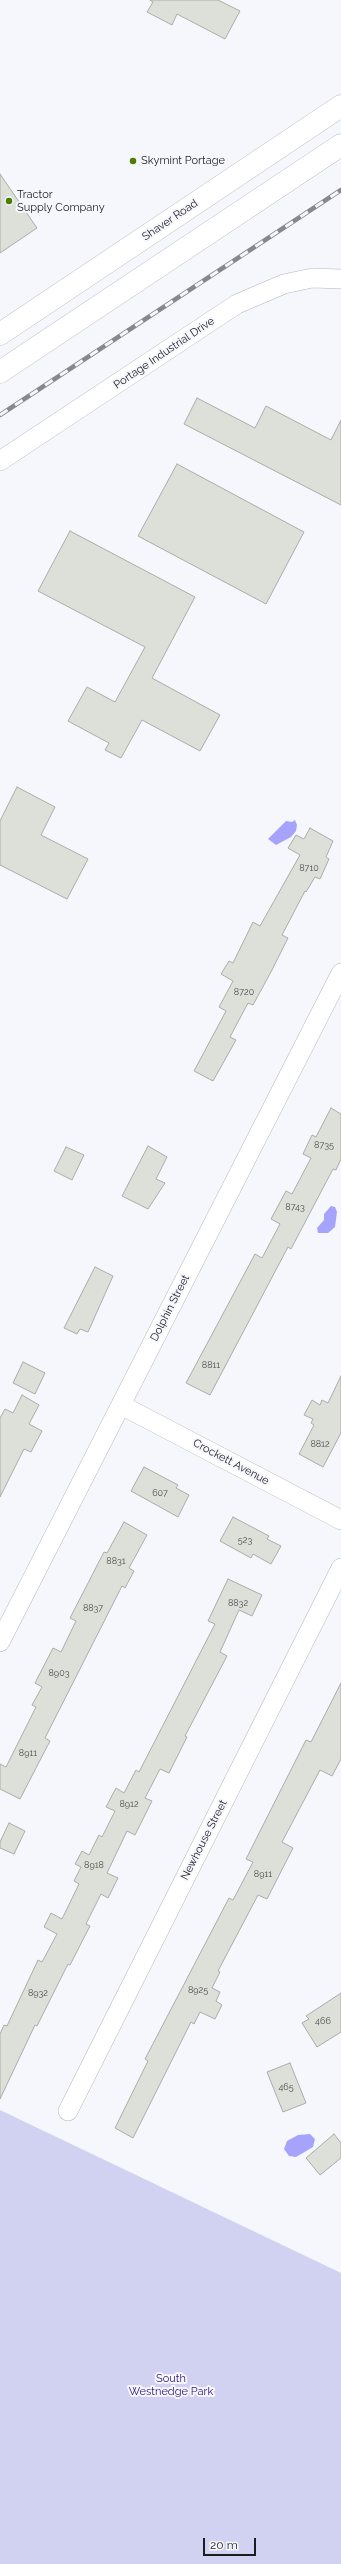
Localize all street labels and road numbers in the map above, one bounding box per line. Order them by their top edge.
street label: Shaver Road [140,197,200,243]
street label: Portage Industrial Drive [111,314,217,392]
street label: Dolphin Street [148,1273,192,1343]
street label: Crockett Avenue [191,1436,271,1488]
street label: Newhouse Street [178,1798,230,1882]

